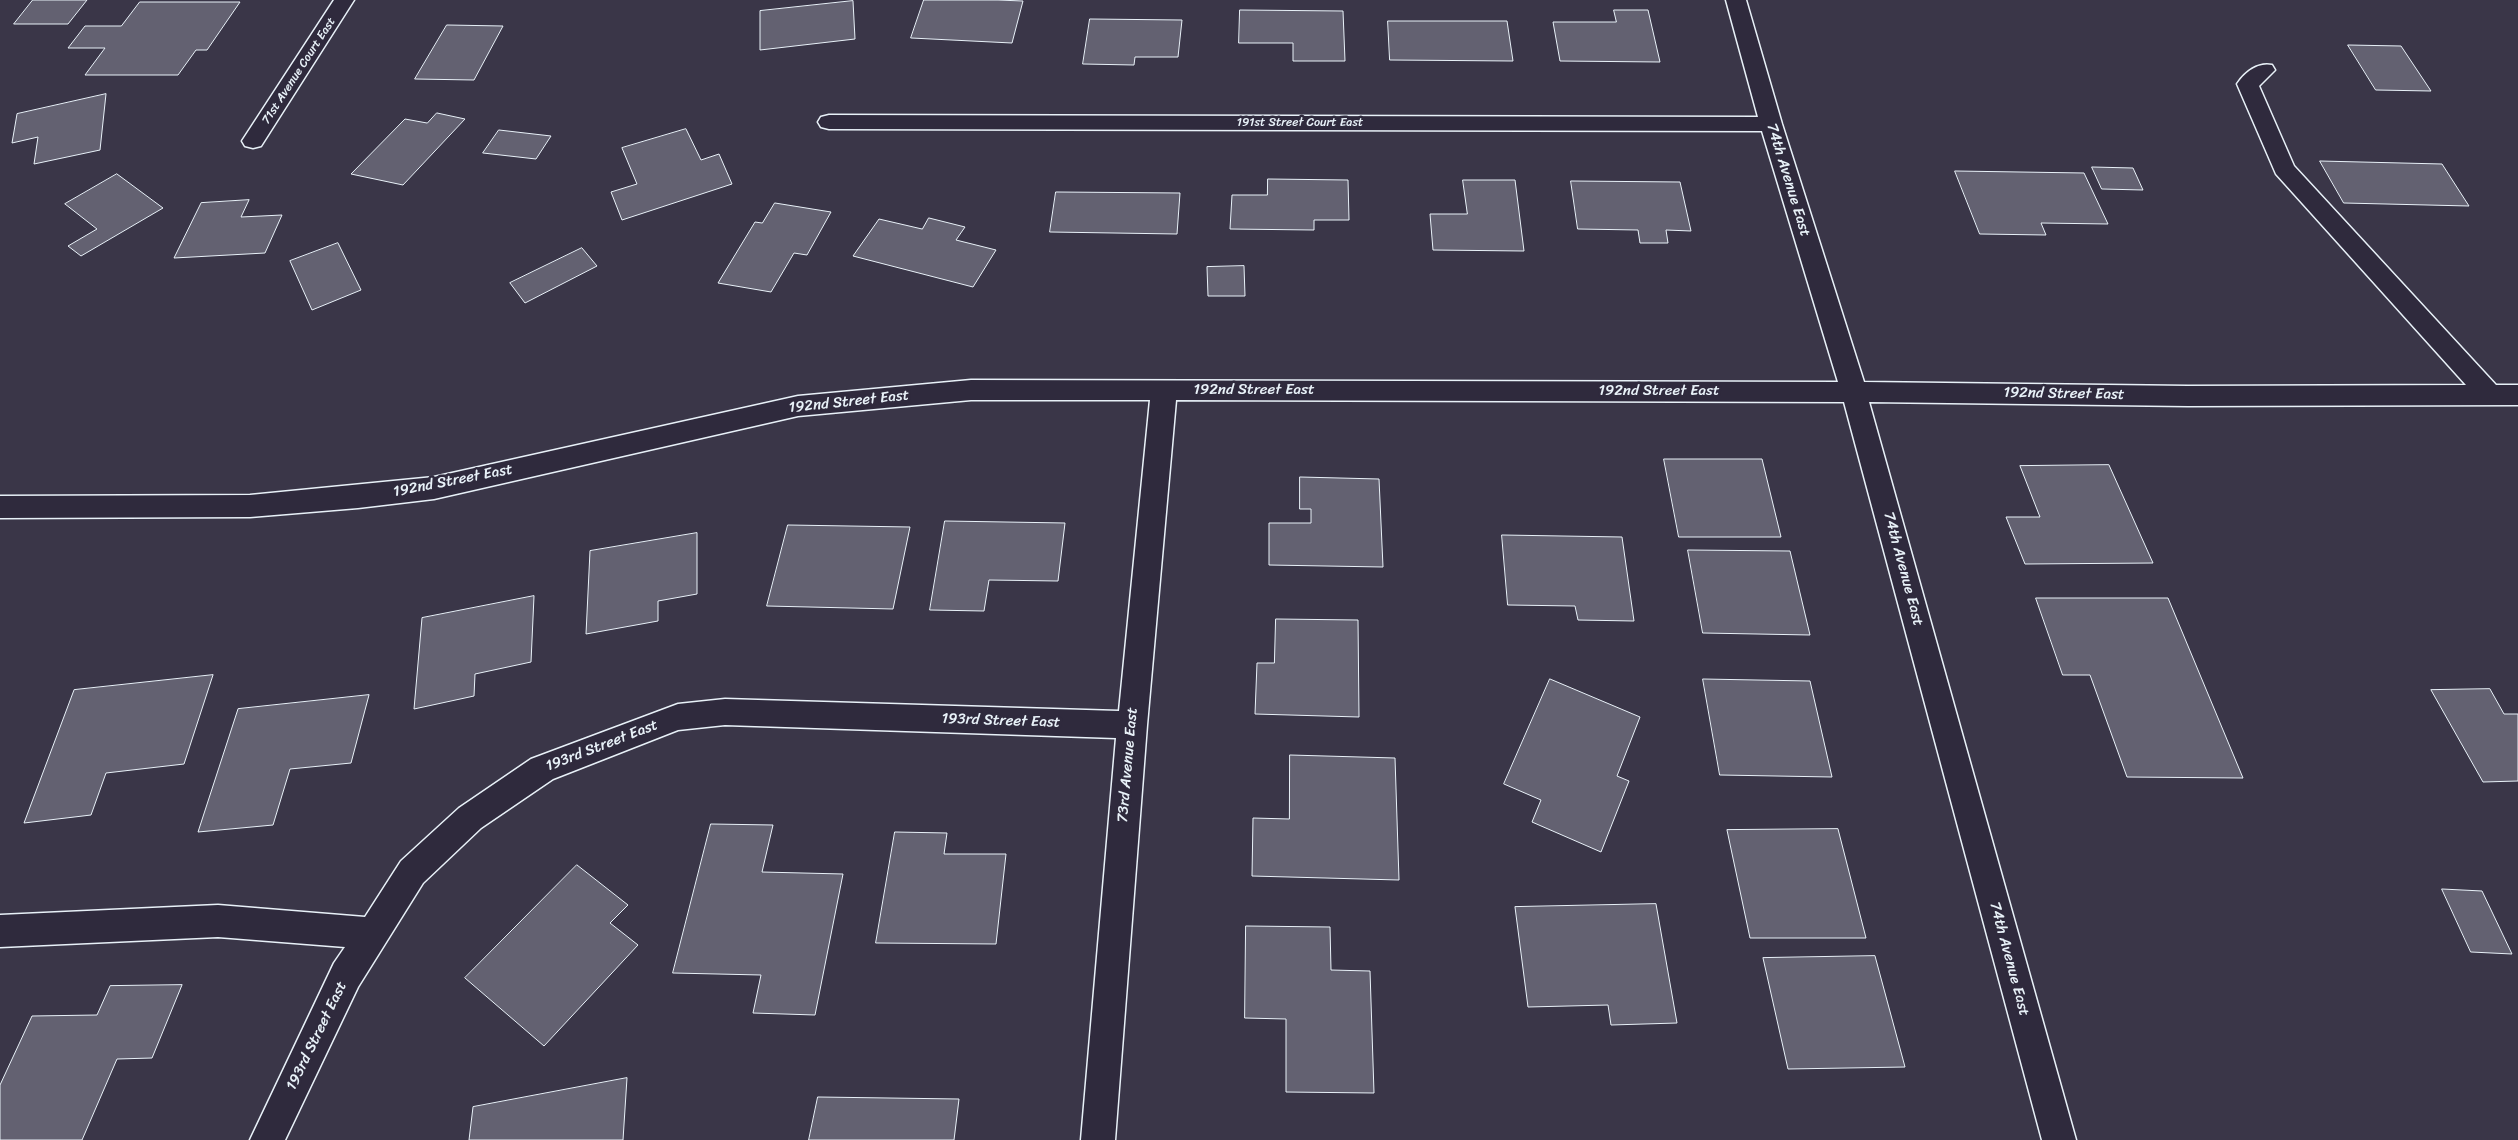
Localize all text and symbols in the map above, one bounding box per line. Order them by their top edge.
street label: 71st Avenue Court East [259,15,339,127]
street label: 191st Street Court East [1237,116,1363,130]
street label: 74th Avenue East [1762,121,1814,239]
street label: 192nd Street East [1194,381,1314,399]
street label: 192nd Street East [1599,382,1719,400]
street label: 192nd Street East [2003,384,2125,404]
street label: 192nd Street East [788,387,910,417]
street label: 192nd Street East [392,461,514,501]
street label: 74th Avenue East [1879,510,1927,628]
street label: 73rd Avenue East [1114,707,1142,823]
street label: 193rd Street East [941,710,1061,732]
street label: 193rd Street East [543,716,661,776]
street label: 74th Avenue East [1985,900,2033,1018]
street label: 193rd Street East [283,979,351,1093]

